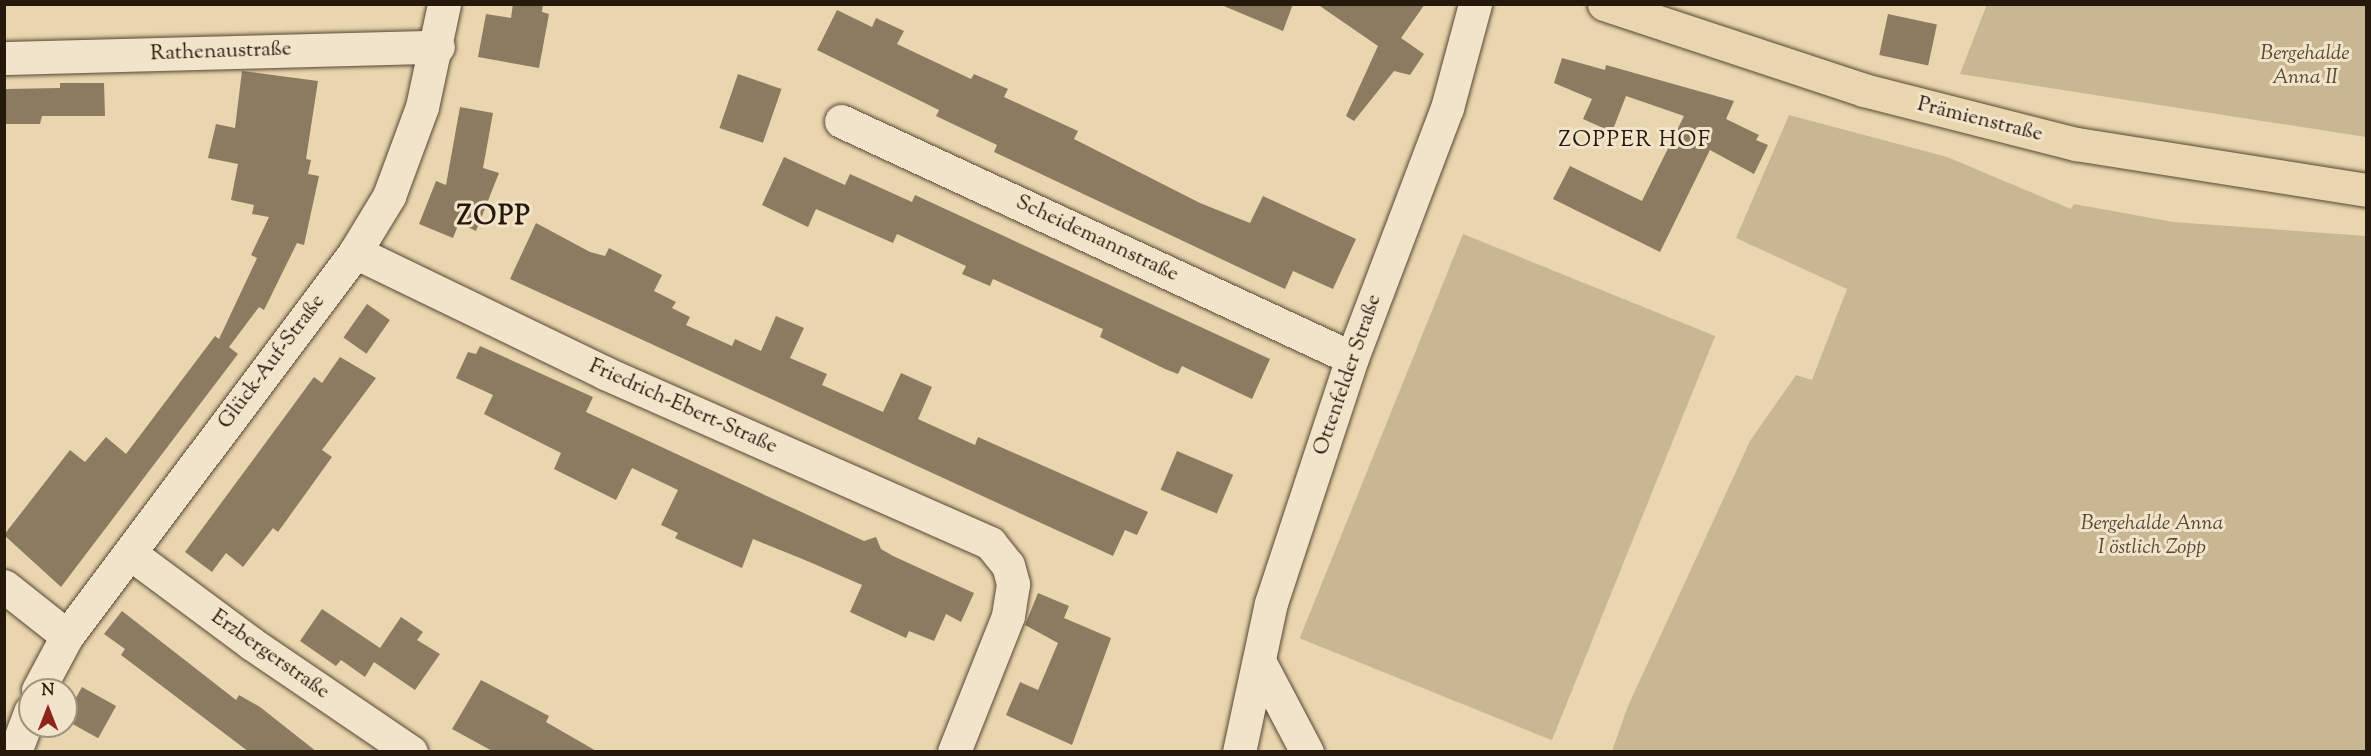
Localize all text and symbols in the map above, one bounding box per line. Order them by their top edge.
street label: Rathenaustraße [150,37,292,67]
park label: Bergehalde Anna II [2260,41,2350,91]
street label: Prämienstraße [1915,92,2045,148]
district label: ZOPPER HOF [1558,129,1712,155]
street label: Scheidemannstraße [1012,190,1182,288]
district label: ZOPP [457,202,531,234]
street label: Glück-Auf-Straße [213,290,331,434]
street label: Ottenfelder Straße [1309,291,1387,459]
street label: Friedrich-Ebert-Straße [585,354,781,460]
park label: Bergehalde Anna I östlich Zopp [2081,511,2223,561]
street label: Erzbergerstraße [206,605,334,705]
north arrow [18,678,78,738]
text: N [42,680,54,703]

